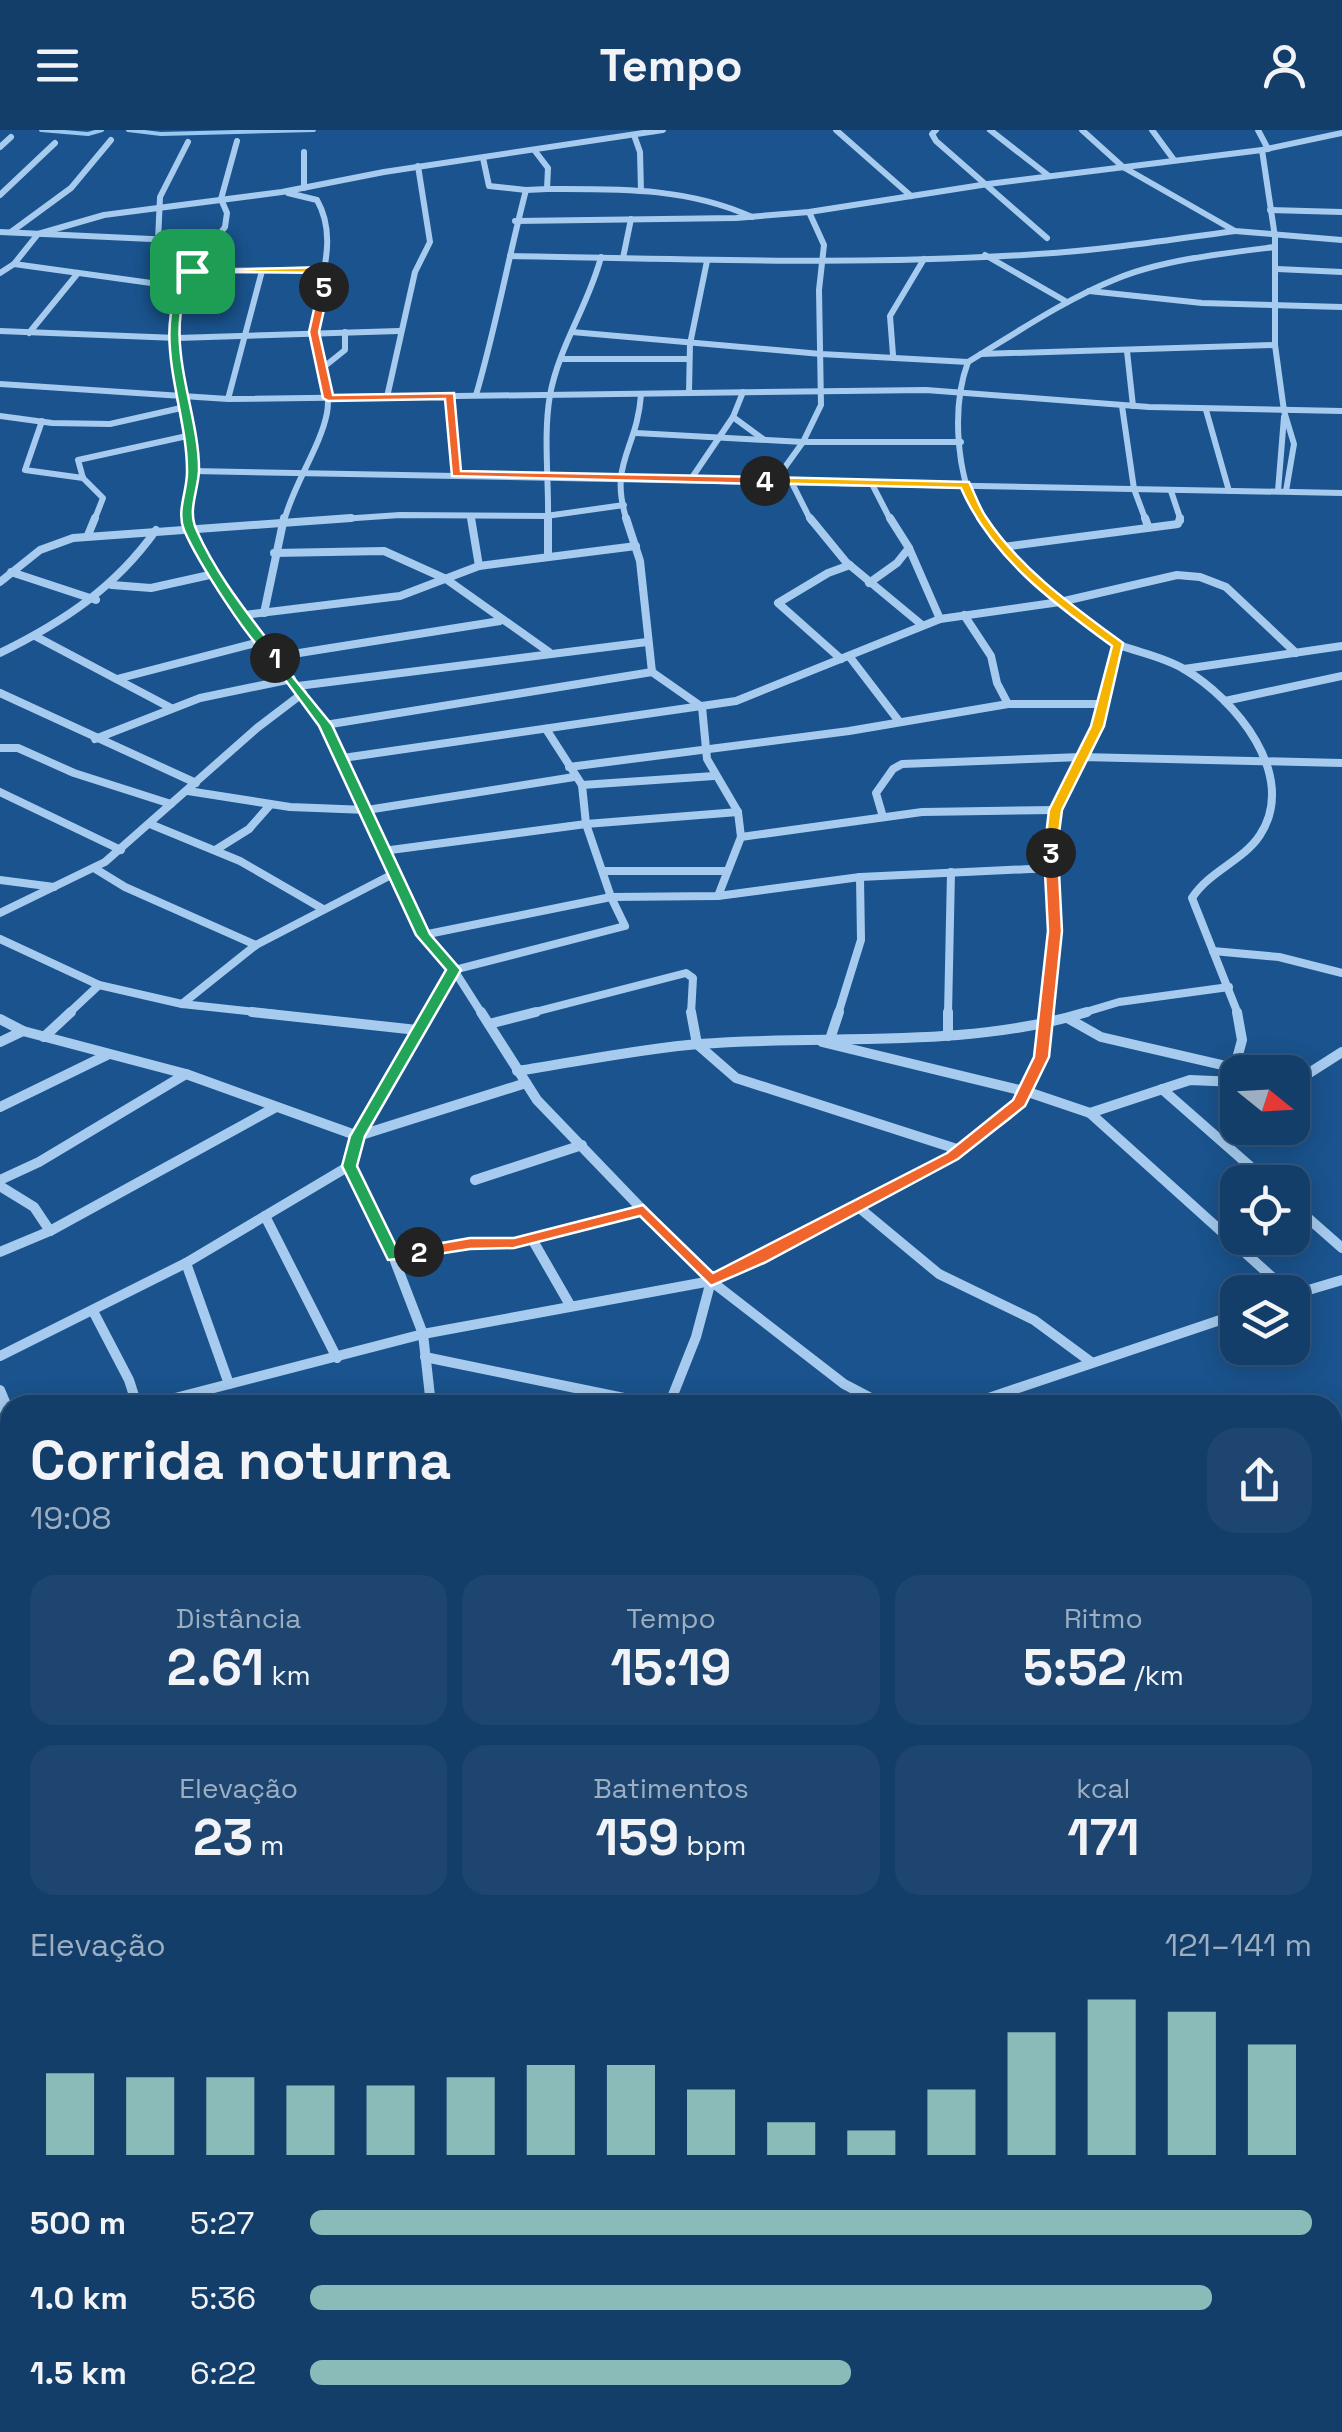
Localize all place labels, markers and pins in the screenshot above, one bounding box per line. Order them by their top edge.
pin [150,229,235,314]
pin: 5 [299,262,349,312]
pin: 4 [740,456,790,506]
pin: 1 [250,633,300,683]
pin: 3 [1026,828,1076,878]
pin: 2 [394,1227,444,1277]

